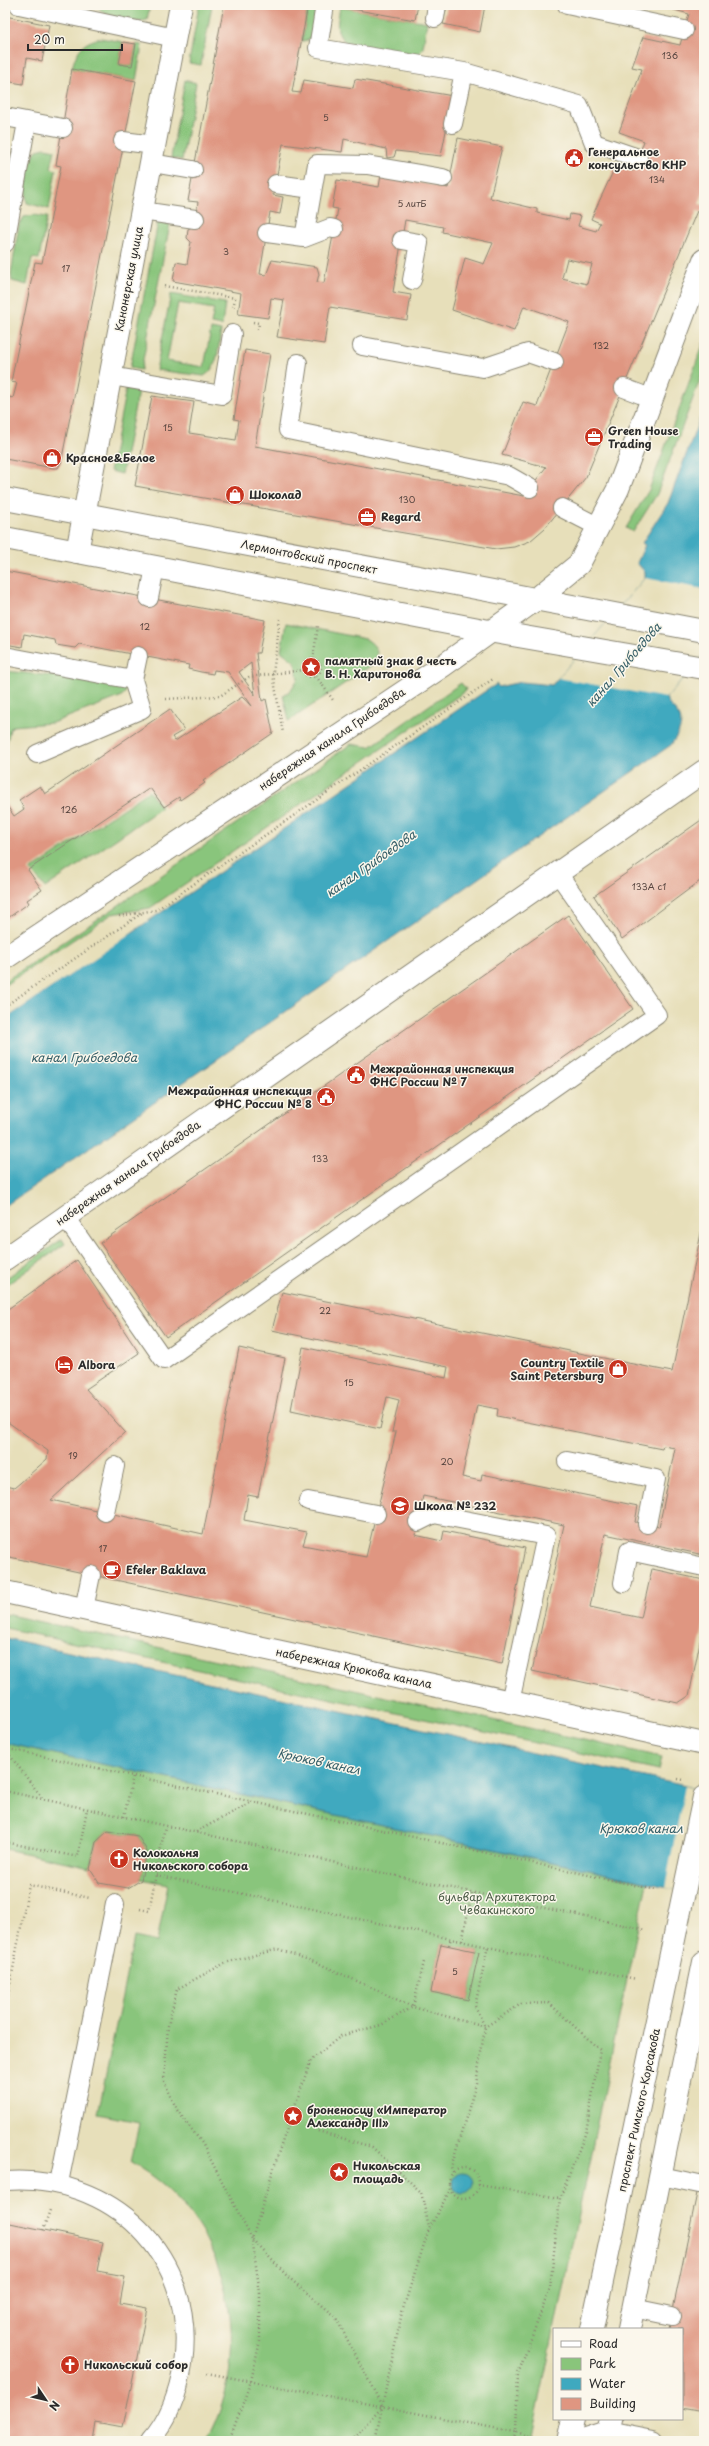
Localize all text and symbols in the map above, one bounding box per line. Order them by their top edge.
scale bar [28,26,122,52]
text: 20 m [34,30,65,48]
house number: 136 [662,48,678,62]
house number: 5 [323,110,329,124]
place label: Генеральное консульство КНР [588,143,687,173]
public building icon: Генеральное консульство КНР [563,147,585,169]
house number: 134 [649,172,665,186]
house number: 5 литБ [398,196,427,210]
street label: Канонерская улица [110,225,147,333]
house number: 3 [223,244,229,258]
house number: 17 [62,261,71,275]
house number: 132 [593,338,609,352]
house number: 15 [163,420,173,434]
place label: Green House Trading [608,422,678,452]
office icon: Green House Trading [583,426,605,448]
shop icon: Красное&Белое [41,447,63,469]
place label: Красное&Белое [66,449,156,466]
shop icon: Шоколад [224,484,246,506]
place label: Шоколад [249,486,302,503]
house number: 130 [399,492,416,506]
office icon: Regard [356,506,378,528]
place label: Regard [381,508,421,525]
street label: Лермонтовский проспект [240,535,379,578]
water label: канал Грибоедова [582,618,665,710]
house number: 12 [140,619,150,633]
place label: памятный знак в честь В. Н. Харитонова [325,652,457,682]
place icon: памятный знак в честь В. Н. Харитонова [300,656,322,678]
street label: набережная канала Грибоедова [255,683,408,794]
house number: 126 [61,802,77,816]
water label: канал Грибоедова [322,825,420,901]
house number: 133А с1 [632,879,666,893]
water label: канал Грибоедова [31,1048,138,1066]
place label: Межрайонная инспекция ФНС России № 7 [370,1060,514,1090]
public building icon: Межрайонная инспекция ФНС России № 7 [345,1064,367,1086]
place label: Межрайонная инспекция ФНС России № 8 [168,1082,312,1112]
public building icon: Межрайонная инспекция ФНС России № 8 [315,1086,337,1108]
street label: набережная канала Грибоедова [52,1116,204,1229]
house number: 133 [312,1151,328,1165]
house number: 22 [319,1303,331,1317]
hotel icon: Albora [53,1354,75,1376]
place label: Country Textile Saint Petersburg [510,1354,604,1384]
place label: Albora [77,1356,116,1373]
shop icon: Country Textile Saint Petersburg [607,1358,629,1380]
house number: 15 [344,1375,354,1389]
house number: 19 [68,1448,78,1462]
house number: 20 [441,1454,454,1468]
school or university icon: Школа № 232 [389,1495,411,1517]
place label: Школа № 232 [414,1497,496,1514]
house number: 17 [99,1541,108,1555]
cafe icon: Efeler Baklava [101,1559,123,1581]
place label: Efeler Baklava [126,1561,207,1578]
street label: набережная Крюкова канала [274,1643,434,1692]
water label: Крюков канал [276,1744,363,1779]
water label: Крюков канал [599,1819,683,1837]
place label: Колокольня Никольского собора [133,1844,249,1874]
church icon: Колокольня Никольского собора [108,1848,130,1870]
park label: бульвар Архитектора Чевакинского [438,1888,556,1918]
house number: 5 [452,1964,458,1978]
street label: проспект Римского-Корсакова [613,2026,664,2193]
place label: броненосцу «Император Александр III» [307,2101,447,2131]
place icon: броненосцу «Император Александр III» [282,2105,304,2127]
place label: Никольская площадь [353,2157,421,2187]
place icon: Никольская площадь [328,2161,350,2183]
legend [553,2328,683,2420]
text: Road [589,2334,618,2352]
church icon: Никольский собор [59,2354,81,2376]
text: Park [589,2354,616,2372]
place label: Никольский собор [84,2356,188,2373]
text: Water [589,2374,626,2392]
north arrow [26,2380,66,2420]
text: Building [589,2394,636,2412]
text: N [45,2398,64,2415]

